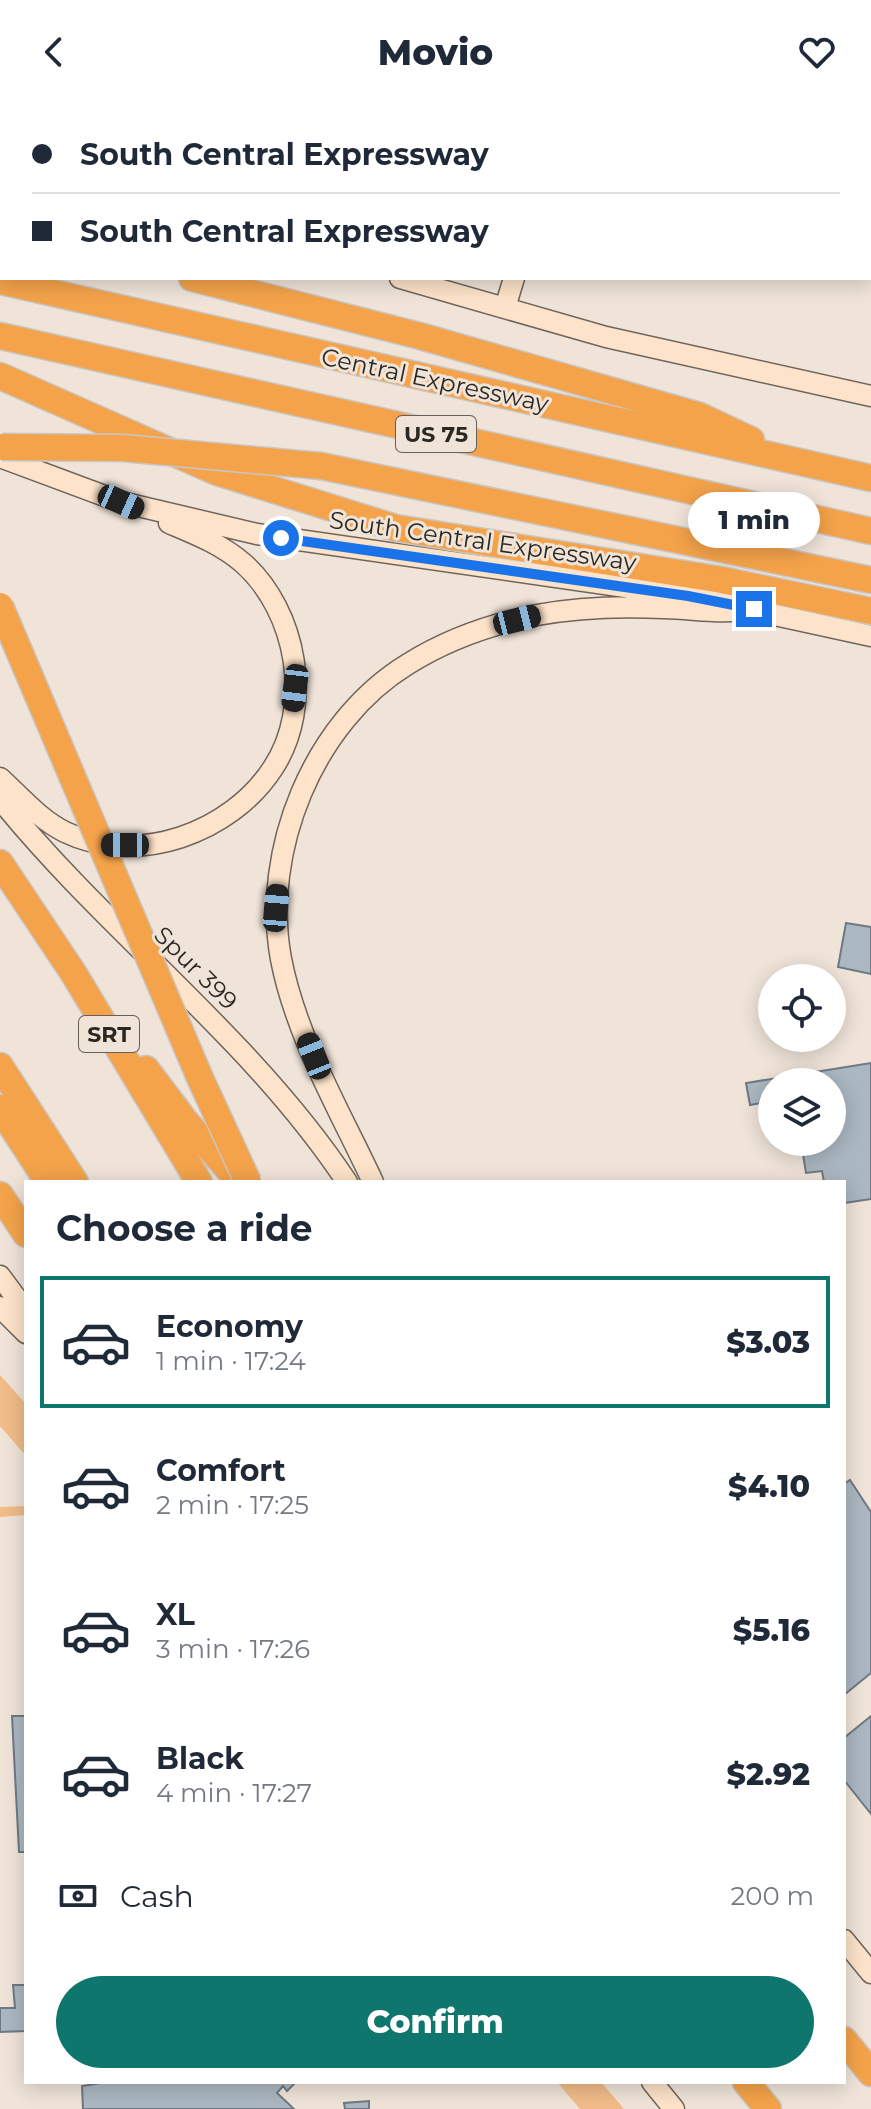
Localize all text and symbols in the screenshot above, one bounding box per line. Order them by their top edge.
icon: back [32,30,76,74]
text: Movio [378,30,493,74]
icon: heart [795,30,839,74]
text: South Central Expressway [80,136,489,173]
text: South Central Expressway [80,213,489,250]
street label: Central Expressway [319,342,551,418]
road number: US 75 [396,416,476,452]
car [94,481,148,523]
callout: 1 min [688,493,820,549]
text: 1 min [718,504,790,536]
street label: South Central Expressway [328,505,638,577]
route start [263,520,299,556]
route end [736,591,772,627]
car [491,603,543,637]
car [280,663,310,713]
car [101,833,149,857]
car [262,883,290,933]
street label: Spur 399 [148,920,244,1016]
map controls [758,964,846,1156]
button: locate [758,964,846,1052]
road number: SRT [79,1016,139,1052]
car [294,1029,334,1083]
button: layers [758,1068,846,1156]
text: Choose a ride [56,1206,313,1250]
icon: car [60,1306,132,1378]
text: Economy [156,1308,303,1345]
text: $3.03 [726,1324,810,1361]
text: 1 min · 17:24 [156,1345,306,1377]
icon: car [60,1450,132,1522]
text: Comfort [156,1452,286,1489]
text: $4.10 [728,1468,810,1505]
text: 2 min · 17:25 [156,1489,309,1521]
icon: car [60,1594,132,1666]
text: XL [156,1596,195,1633]
text: $5.16 [733,1612,810,1649]
text: 3 min · 17:26 [156,1633,310,1665]
icon: car [60,1738,132,1810]
text: Black [156,1740,244,1777]
text: $2.92 [727,1756,810,1793]
text: 4 min · 17:27 [156,1777,312,1809]
icon: cash [56,1874,100,1918]
text: Cash [120,1878,194,1915]
text: 200 m [730,1880,814,1912]
button: Confirm [56,1976,814,2068]

